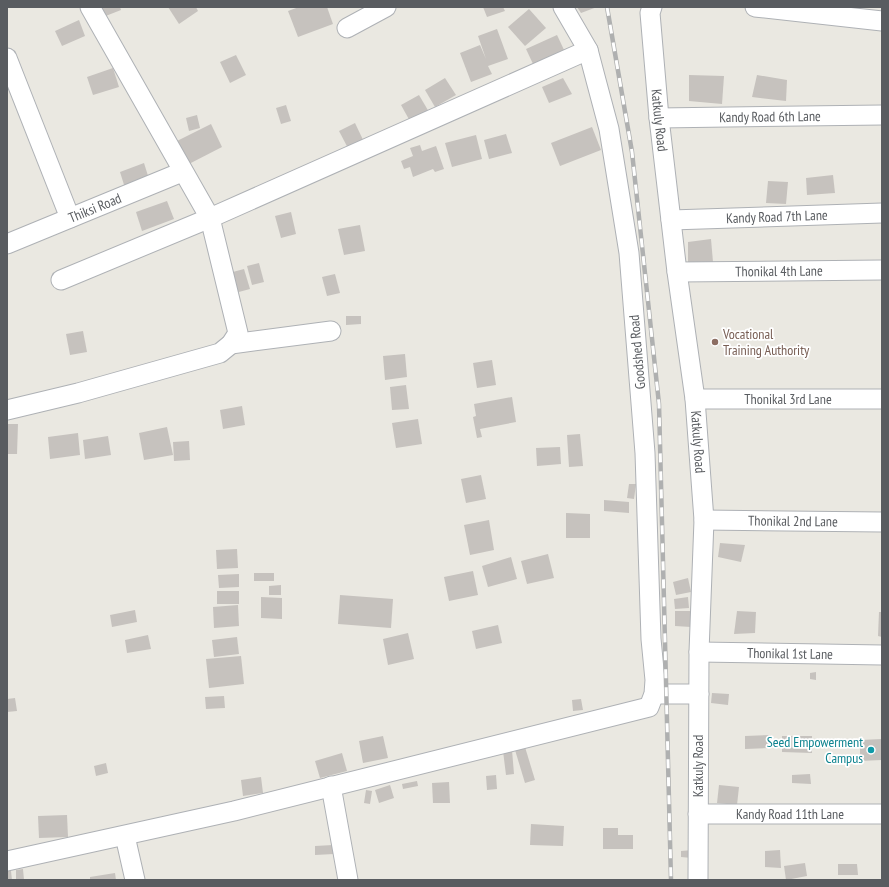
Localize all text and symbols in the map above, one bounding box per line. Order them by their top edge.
street label: Katkuly Road [648,88,672,152]
street label: Kandy Road 6th Lane [719,107,821,126]
street label: Thiksi Road [66,189,124,227]
street label: Kandy Road 7th Lane [726,206,828,227]
street label: Thonikal 4th Lane [735,262,823,280]
street label: Goodshed Road [625,314,649,390]
place label: Vocational Training Authority [722,325,810,359]
marker: Vocational Training Authority [710,337,720,347]
street label: Thonikal 3rd Lane [744,390,832,408]
street label: Katkuly Road [687,410,709,474]
street label: Thonikal 2nd Lane [748,511,838,531]
street label: Thonikal 1st Lane [747,644,833,663]
place label: Seed Empowerment Campus [767,733,863,767]
street label: Katkuly Road [689,735,707,797]
marker: Seed Empowerment Campus [866,745,876,755]
street label: Kandy Road 11th Lane [736,805,844,823]

